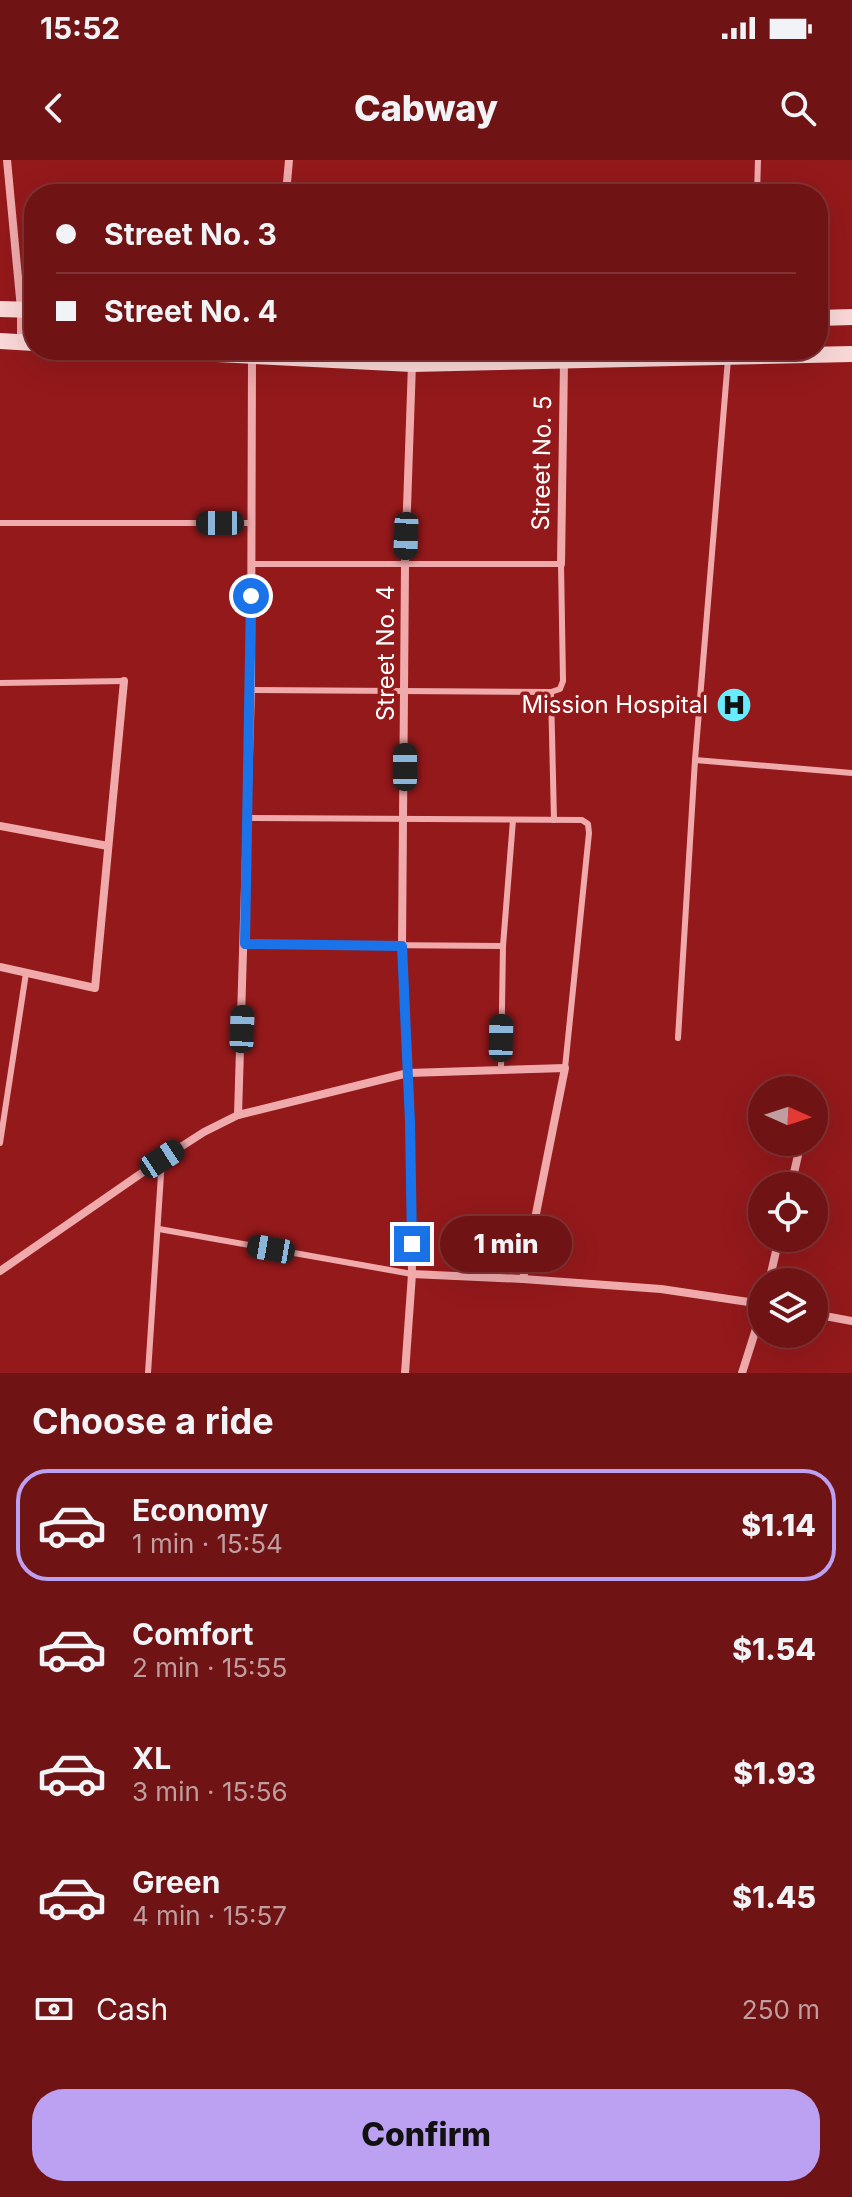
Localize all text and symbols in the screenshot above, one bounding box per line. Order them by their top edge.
text: 15:52 [40,10,120,46]
icon: back [32,86,76,130]
text: Cabway [354,86,498,130]
icon: search [776,86,820,130]
text: Street No. 3 [104,216,277,252]
text: Street No. 4 [104,293,278,329]
street label: Street No. 5 [526,395,557,531]
car [196,511,244,535]
car [393,512,419,560]
route start [233,578,269,614]
street label: Street No. 4 [371,585,400,721]
hospital icon: Mission Hospital [715,686,753,724]
place label: Mission Hospital [521,690,708,719]
car [393,743,417,791]
car [229,1005,255,1053]
car [489,1014,513,1062]
north arrow [748,1076,828,1156]
map controls [748,1076,828,1348]
car [135,1136,189,1182]
button: locate [748,1172,828,1252]
callout: 1 min [440,1216,572,1272]
route end [394,1226,430,1262]
text: 1 min [473,1228,539,1259]
car [245,1233,297,1265]
button: layers [748,1268,828,1348]
text: Choose a ride [32,1399,274,1443]
icon: car [36,1489,108,1561]
text: Economy [132,1492,268,1528]
text: $1.14 [741,1507,816,1543]
text: 1 min · 15:54 [132,1528,283,1559]
icon: car [36,1613,108,1685]
text: Comfort [132,1616,253,1652]
text: $1.54 [732,1631,816,1667]
text: 2 min · 15:55 [132,1652,287,1683]
icon: car [36,1737,108,1809]
text: XL [132,1740,171,1776]
text: $1.93 [733,1755,816,1791]
text: 3 min · 15:56 [132,1776,288,1807]
icon: car [36,1861,108,1933]
text: Green [132,1864,220,1900]
text: $1.45 [732,1879,816,1915]
text: 4 min · 15:57 [132,1900,287,1931]
icon: cash [32,1987,76,2031]
text: Cash [96,1991,168,2027]
text: 250 m [742,1994,820,2025]
button: Confirm [32,2089,820,2181]

